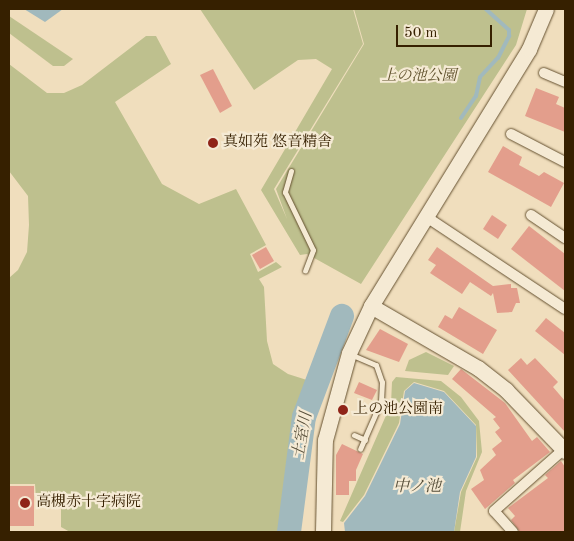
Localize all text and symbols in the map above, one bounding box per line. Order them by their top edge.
scale bar [399,15,495,47]
text: 50 m [404,26,438,41]
park label: 上の池公園 [382,68,456,86]
place label: 真如苑 悠音精舎 [223,134,332,152]
marker: 真如苑 悠音精舎 [207,137,219,149]
place label: 上の池公園南 [353,401,443,419]
marker: 上の池公園南 [337,404,349,416]
water label: 土室川 [289,411,317,461]
water label: 中ノ池 [393,477,441,497]
place label: 高槻赤十字病院 [36,494,141,512]
marker: 高槻赤十字病院 [18,496,32,510]

